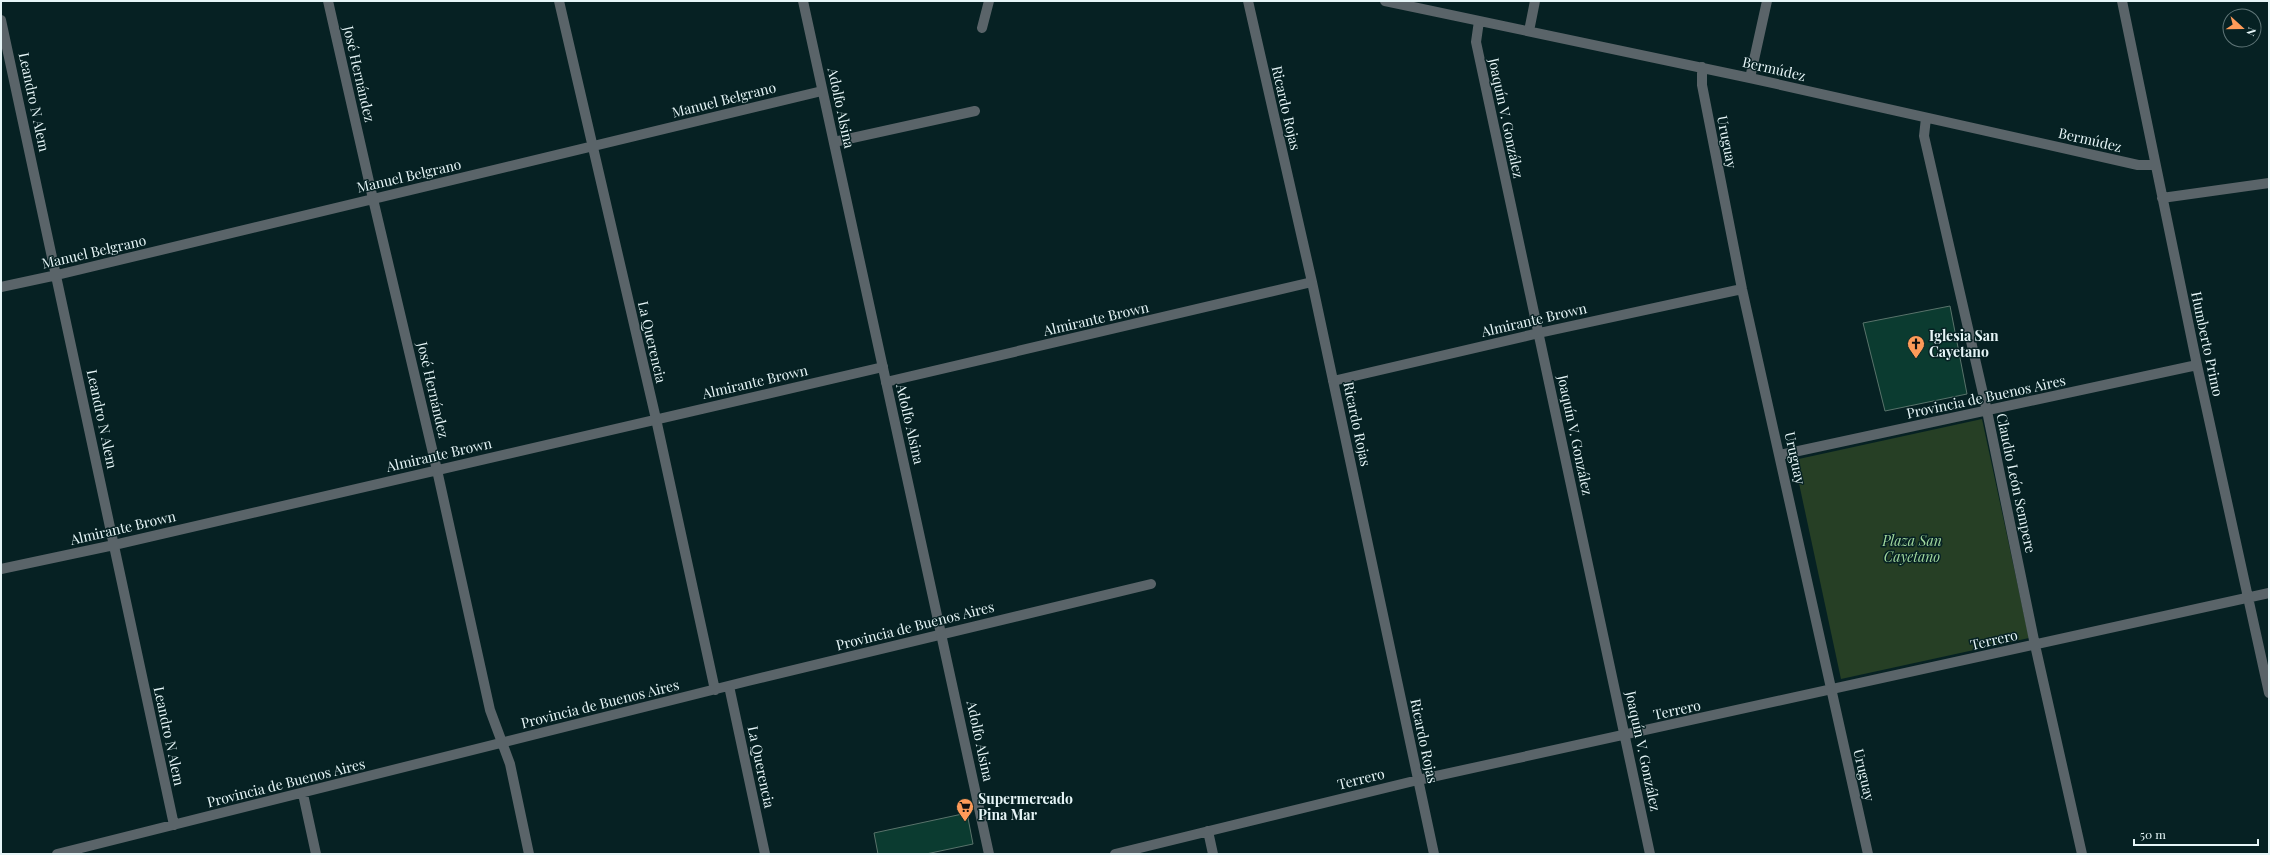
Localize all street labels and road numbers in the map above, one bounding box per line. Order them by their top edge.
street label: José Hernández [339,23,380,124]
street label: Leandro N Alem [15,51,54,154]
street label: Bermúdez [1741,52,1808,85]
street label: Joaquín V. González [1484,55,1529,180]
street label: Ricardo Rojas [1268,64,1305,152]
street label: Adolfo Alsina [823,65,859,150]
street label: Manuel Belgrano [670,77,778,122]
street label: Uruguay [1713,114,1742,170]
street label: Bermúdez [2057,123,2124,156]
street label: Manuel Belgrano [355,154,463,197]
street label: Manuel Belgrano [40,230,148,273]
street label: Humberto Primo [2187,290,2228,398]
street label: Almirante Brown [1040,297,1151,340]
street label: Almirante Brown [1478,298,1589,341]
street label: La Querencia [634,299,671,385]
street label: José Hernández [413,339,454,440]
street label: Almirante Brown [699,360,810,403]
street label: Leandro N Alem [83,368,122,471]
street label: Provincia de Buenos Aires [1905,370,2067,423]
street label: Joaquín V. González [1553,372,1598,497]
street label: Ricardo Rojas [1339,380,1376,468]
street label: Adolfo Alsina [892,381,929,466]
street label: Claudio León Sempere [1992,411,2041,554]
street label: Uruguay [1781,430,1810,486]
street label: Almirante Brown [383,433,494,476]
street label: Almirante Brown [67,506,178,549]
street label: Provincia de Buenos Aires [834,597,996,654]
street label: Terrero [1968,625,2020,654]
street label: Provincia de Buenos Aires [519,675,681,732]
street label: Leandro N Alem [150,685,189,788]
street label: Joaquín V. González [1621,688,1666,813]
street label: Terrero [1651,695,1703,724]
street label: Ricardo Rojas [1406,697,1443,785]
street label: Adolfo Alsina [962,698,998,783]
street label: La Querencia [744,724,779,810]
street label: Uruguay [1849,747,1880,803]
street label: Provincia de Buenos Aires [205,754,367,811]
street label: Terrero [1335,763,1387,794]

